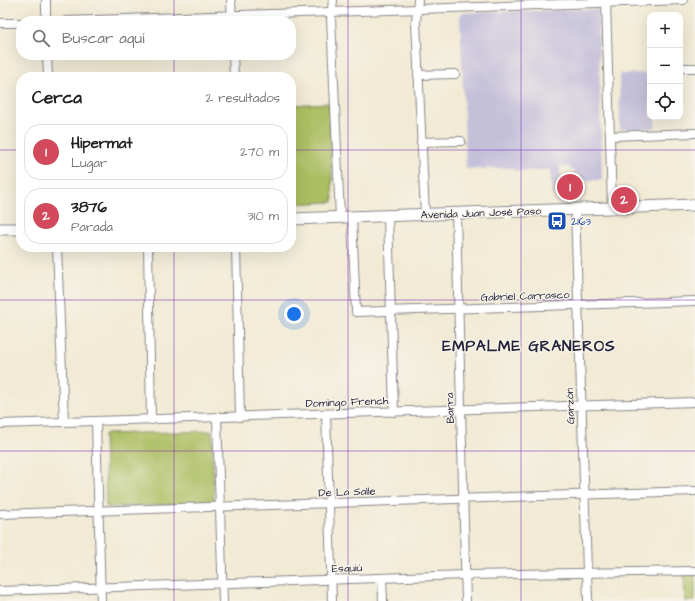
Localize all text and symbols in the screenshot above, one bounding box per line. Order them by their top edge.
map controls [647,12,683,120]
button: + [647,12,683,48]
search box [16,16,296,60]
icon: search [30,27,52,49]
text: Buscar aquí [62,28,144,49]
button: − [647,48,683,84]
button: locate [647,84,683,120]
text: Cerca [32,86,82,110]
text: 2 resultados [206,89,280,107]
text: Hipermat [71,133,132,154]
text: 1 [45,143,47,161]
text: 270 m [240,143,279,161]
text: Lugar [71,154,107,172]
pin: 1 [557,172,583,202]
pin: 2 [611,185,637,215]
text: 3876 [71,197,107,218]
street label: Avenida Juan José Paso [420,203,542,223]
text: 2 [42,207,50,225]
text: 310 m [247,207,279,225]
bus stop icon: 2163 [546,210,568,232]
place label: 2163 [571,214,592,229]
text: Parada [71,218,113,236]
street label: Gabriel Carrasco [480,287,571,305]
your location [284,304,304,324]
district label: EMPALME GRANEROS [442,336,616,357]
street label: Garzón [562,387,578,424]
street label: Barra [442,392,458,424]
street label: Domingo French [305,393,389,412]
street label: De La Salle [318,484,376,500]
street label: Esquiú [331,560,363,576]

